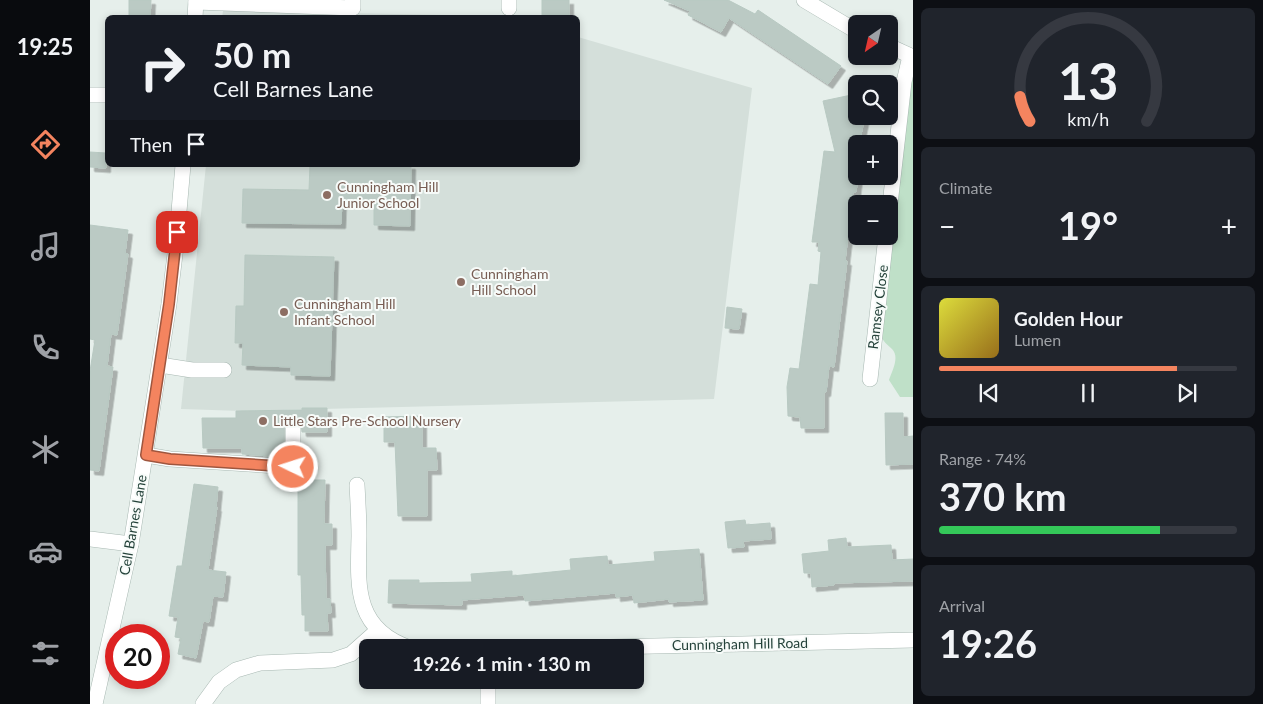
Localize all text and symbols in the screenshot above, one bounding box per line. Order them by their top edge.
north arrow [848,15,898,65]
map controls [848,15,898,245]
text: 19:25 [17,33,73,60]
text: 50 m [213,33,291,75]
icon: right [130,35,195,100]
text: 13 [1058,49,1118,111]
text: Cell Barnes Lane [213,75,373,102]
button: search [848,75,898,125]
text: km/h [1067,108,1109,130]
icon: directions [28,127,63,162]
icon: arrive [182,130,210,158]
text: Then [130,133,172,156]
button: + [848,135,898,185]
place label: Cunningham Hill Junior School [337,178,439,211]
text: Climate [939,178,992,197]
marker: Cunningham Hill Junior School [321,189,333,201]
button: − [848,195,898,245]
text: 19° [1058,202,1118,248]
text: − [939,209,955,243]
text: + [1221,209,1237,243]
pin [156,211,198,253]
icon: arrive [163,218,191,246]
icon: music [28,229,63,264]
street label: Ramsey Close [864,264,891,350]
place label: Cunningham Hill School [471,265,548,298]
marker: Cunningham Hill School [455,276,467,288]
place label: Cunningham Hill Infant School [294,295,396,328]
marker: Cunningham Hill Infant School [278,306,290,318]
text: Golden Hour [1014,307,1123,330]
icon: phone [28,330,63,365]
text: Lumen [1014,330,1061,349]
icon: previous [975,379,1003,407]
icon: pause [1074,379,1102,407]
icon: next [1173,379,1201,407]
place label: Little Stars Pre-School Nursery [273,412,462,429]
marker: Little Stars Pre-School Nursery [257,415,269,427]
icon: climate [28,432,63,467]
position arrow [266,440,318,492]
text: Range · 74% [939,449,1026,468]
street label: Cell Barnes Lane [115,473,150,577]
text: 370 km [939,473,1067,519]
icon: car [28,534,63,569]
text: Arrival [939,596,985,615]
text: 19:26 [939,620,1037,666]
speed limit sign: 20 [105,624,170,689]
street label: Cunningham Hill Road [672,634,808,653]
icon: filters [28,636,63,671]
text: 19:26 · 1 min · 130 m [412,652,591,675]

